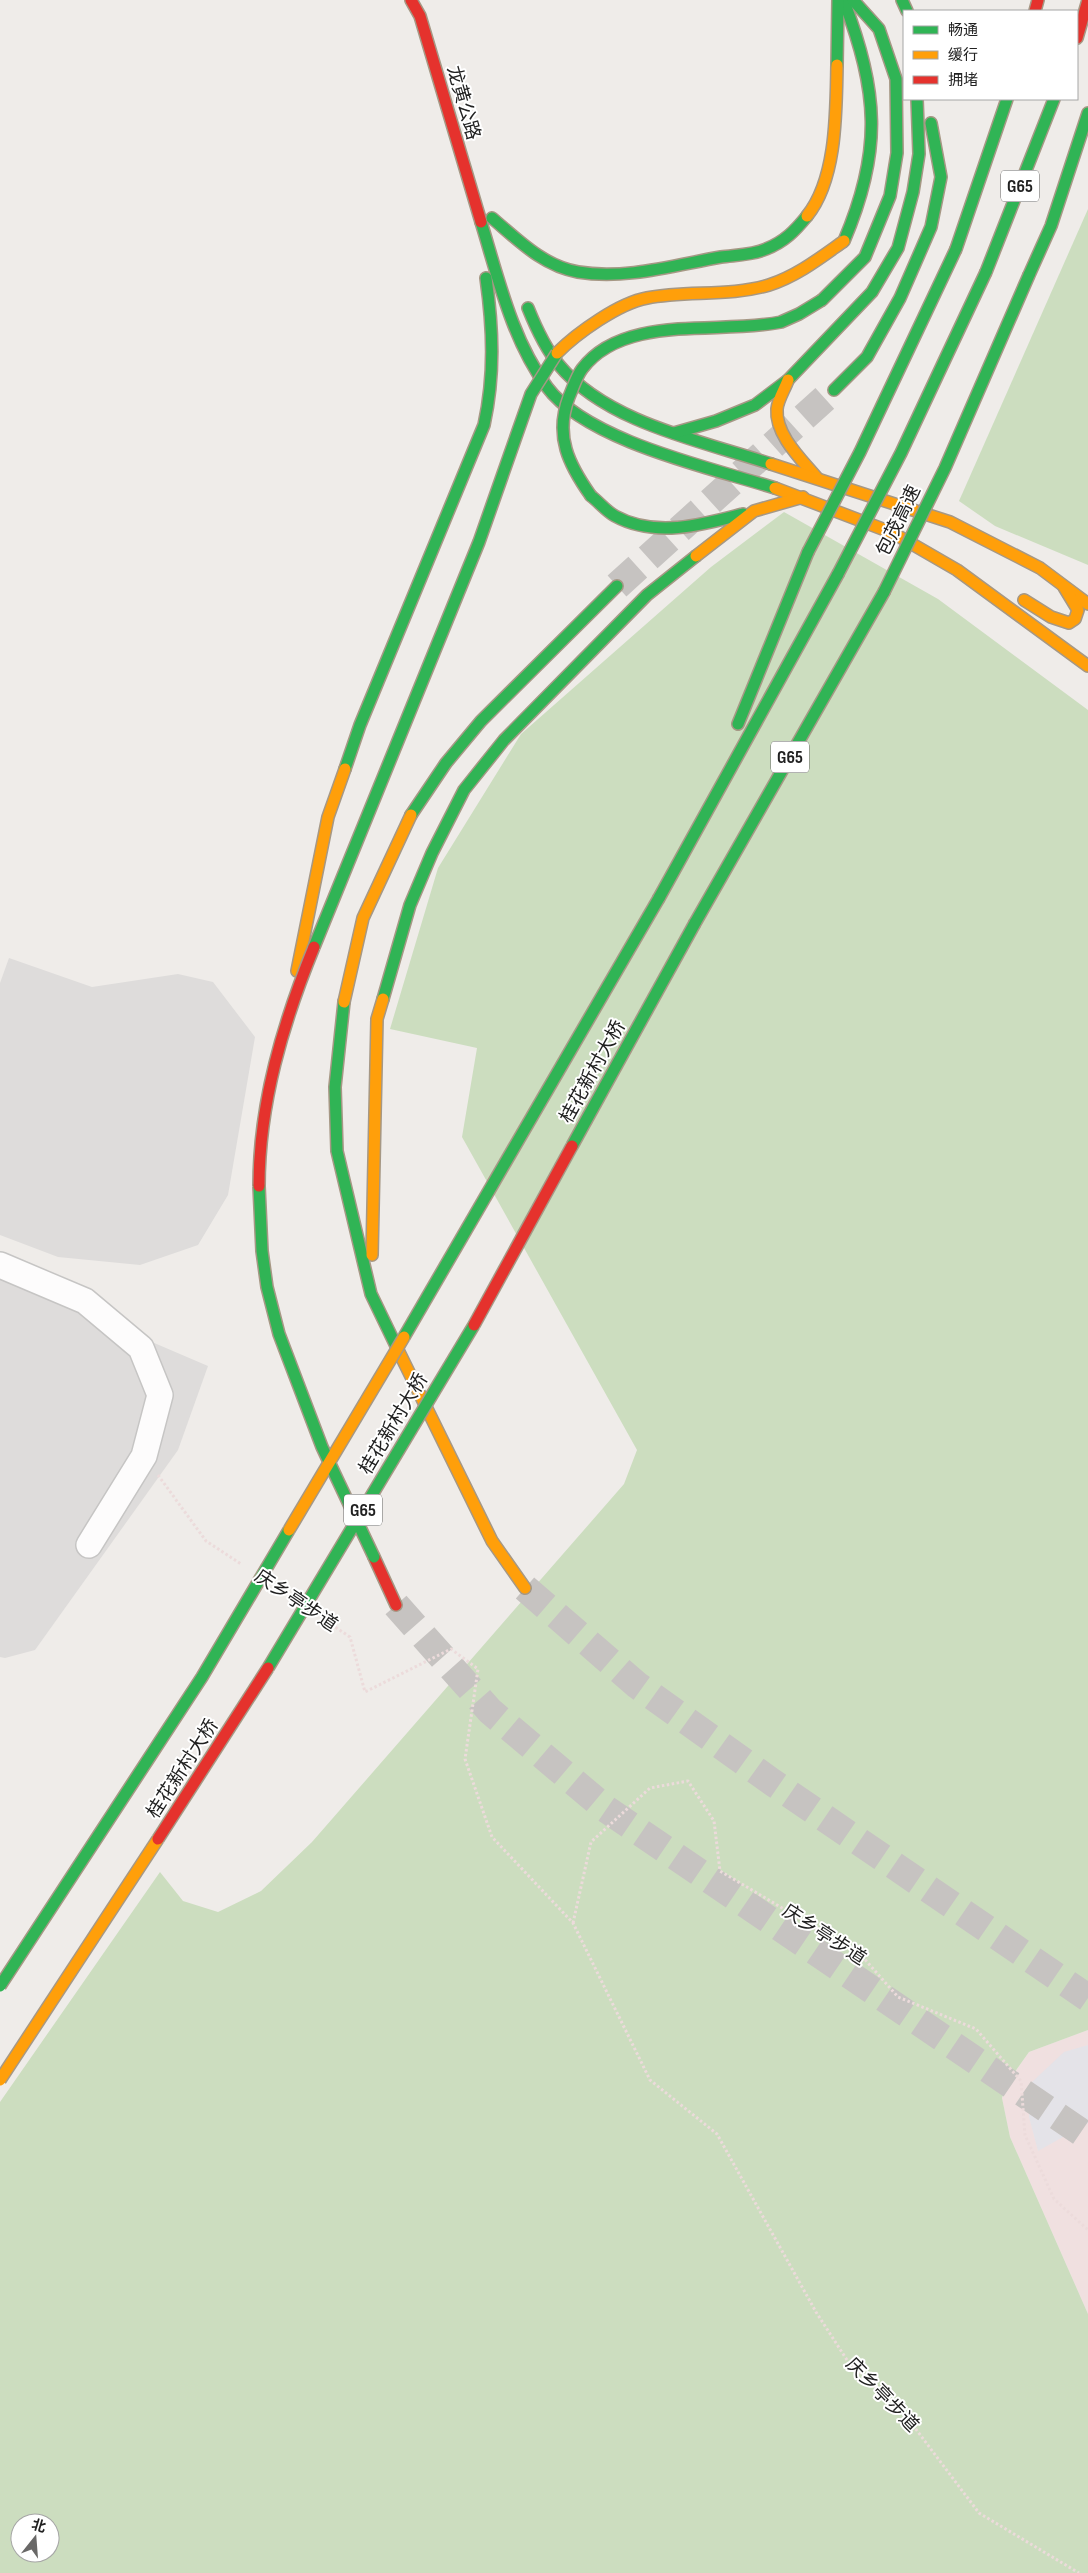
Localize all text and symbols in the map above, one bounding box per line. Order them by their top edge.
legend [903,10,1078,100]
text: 畅通 [948,21,978,40]
text: 缓行 [948,46,978,65]
street label: 龙黄公路 [441,63,485,143]
text: 拥堵 [948,71,978,90]
road number: G65 [1001,170,1039,202]
street label: 包茂高速 [872,482,926,560]
road number: G65 [771,742,809,772]
street label: 桂花新村大桥 [555,1017,631,1127]
street label: 桂花新村大桥 [355,1369,433,1479]
road number: G65 [344,1494,382,1526]
street label: 庆乡亭步道 [250,1565,342,1637]
street label: 桂花新村大桥 [142,1715,224,1823]
street label: 庆乡亭步道 [778,1899,870,1971]
street label: 庆乡亭步道 [841,2353,923,2437]
north arrow [10,2513,60,2563]
text: 北 [29,2516,48,2536]

